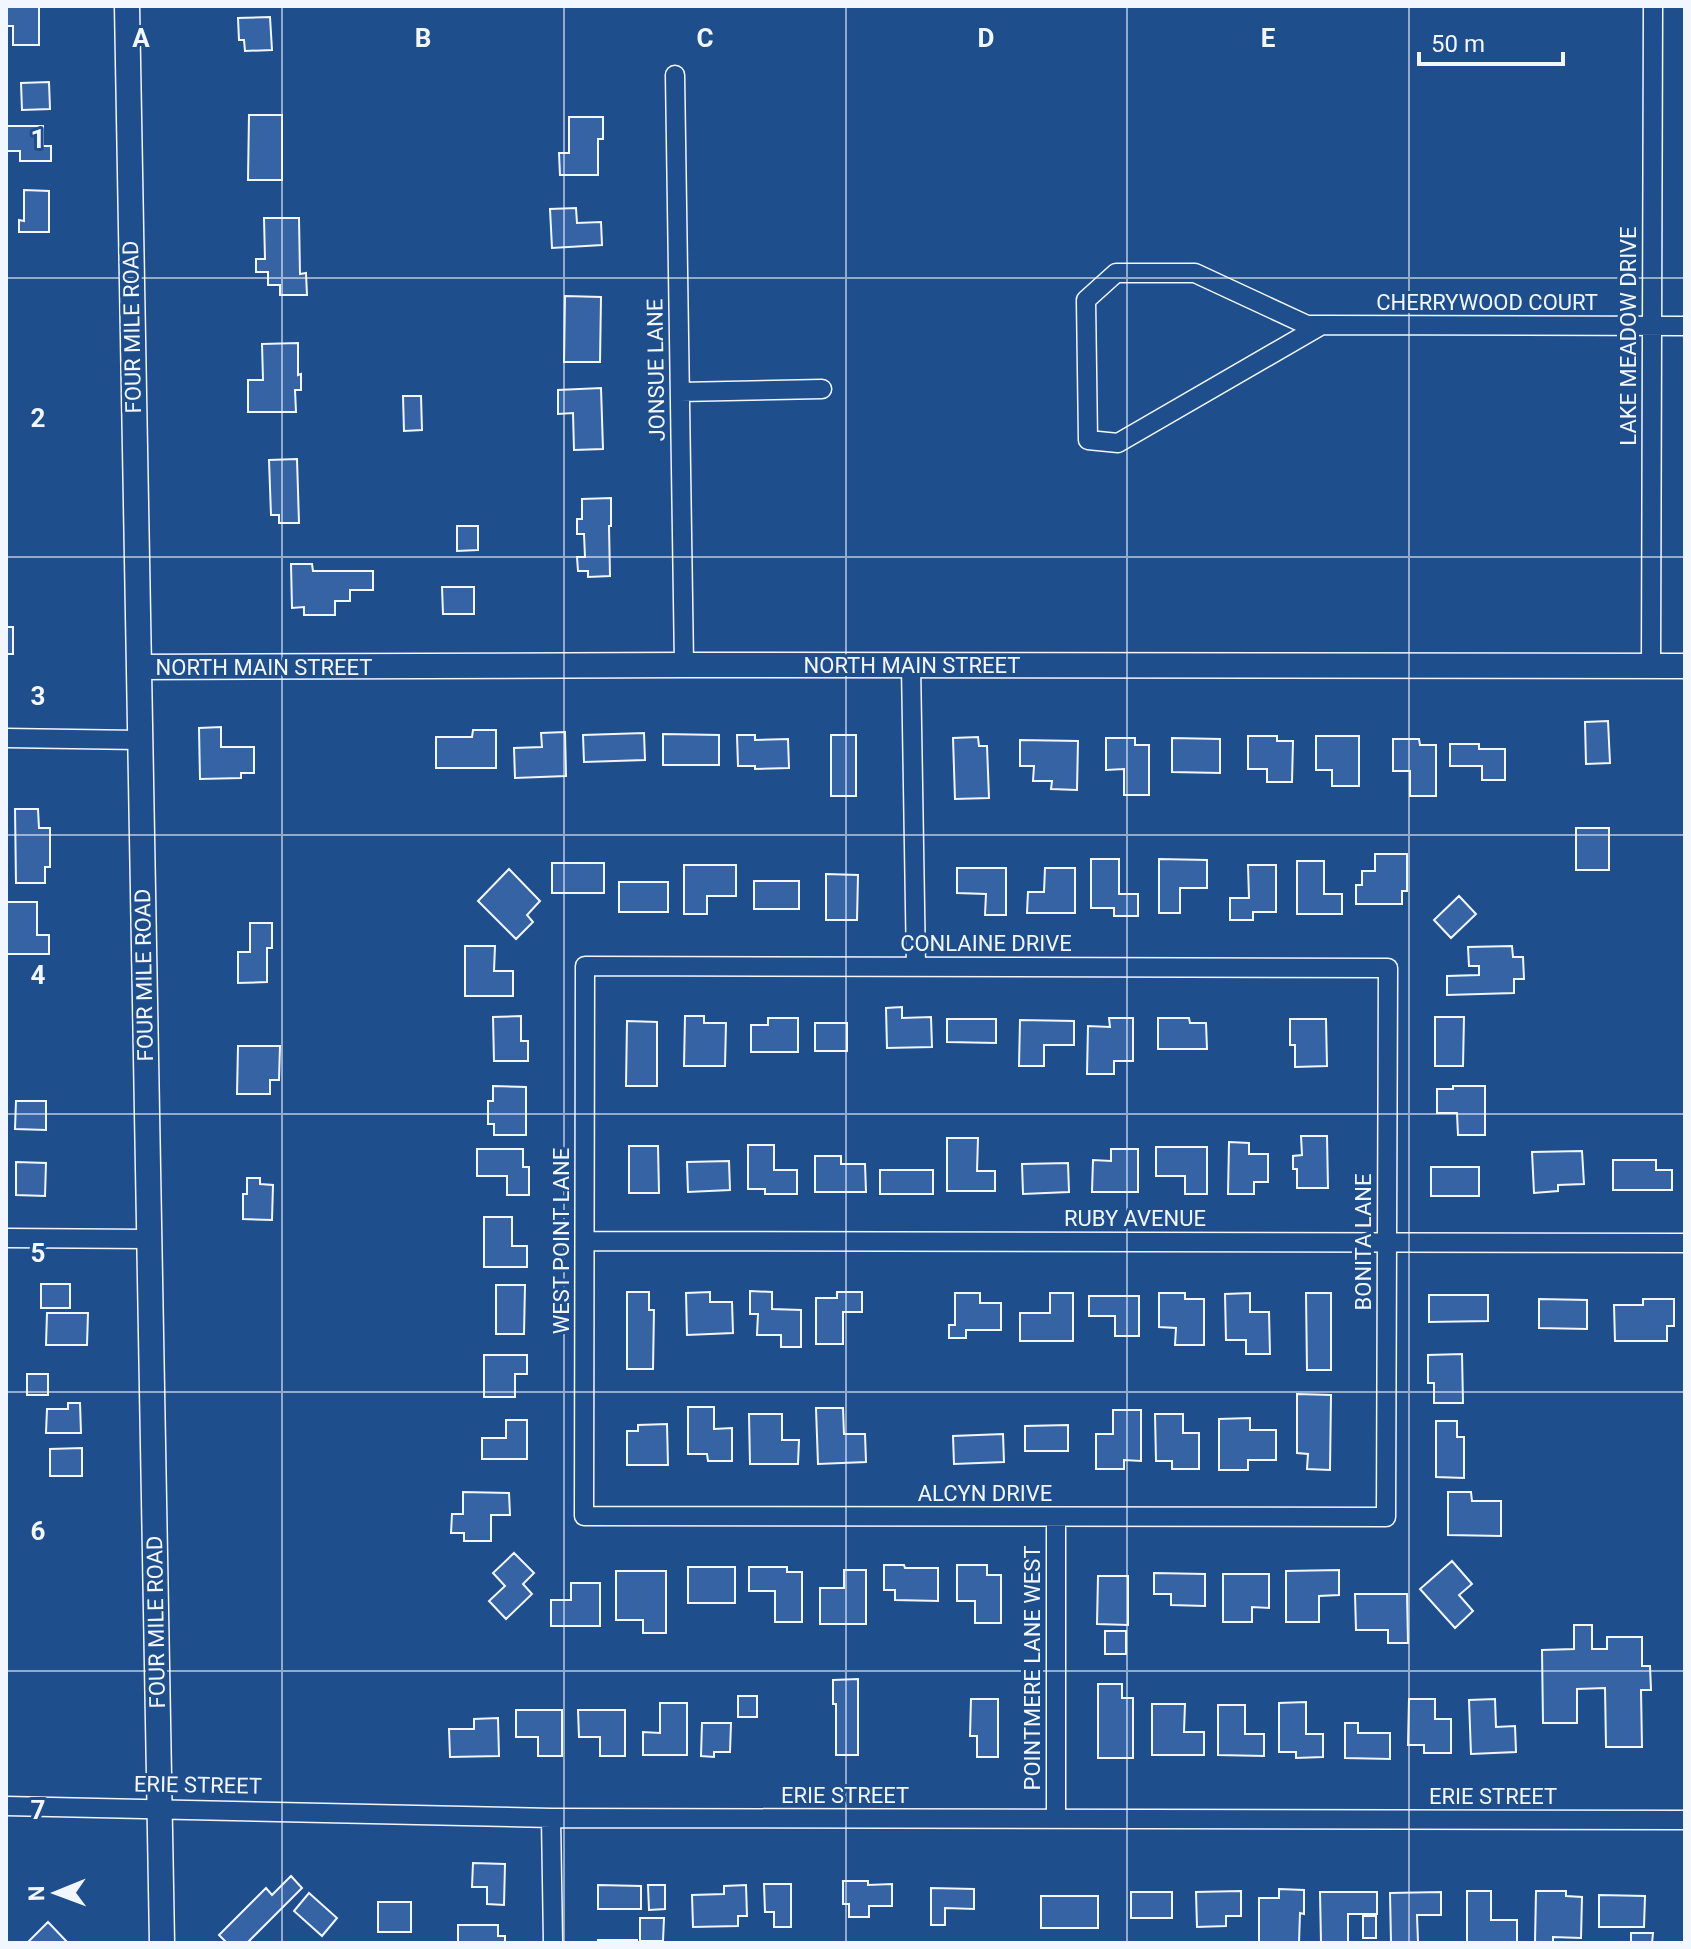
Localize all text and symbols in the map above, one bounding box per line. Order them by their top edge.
scale bar [1419,16,1563,66]
text: A [132,23,150,53]
text: B [415,23,431,53]
text: C [696,23,714,53]
text: D [978,23,994,53]
text: E [1261,23,1276,53]
text: 50 m [1431,30,1485,58]
text: 1 [31,124,45,154]
street label: LAKE MEADOW DRIVE [1616,226,1641,446]
street label: FOUR MILE ROAD [118,240,146,414]
street label: CHERRYWOOD COURT [1376,290,1598,315]
street label: JONSUE LANE [642,298,670,442]
text: 2 [31,403,45,433]
street label: NORTH MAIN STREET [804,653,1020,678]
street label: NORTH MAIN STREET [156,655,372,680]
text: 3 [31,681,45,711]
street label: FOUR MILE ROAD [130,888,158,1062]
street label: CONLAINE DRIVE [900,931,1072,956]
text: 4 [31,960,46,990]
street label: WEST POINT LANE [549,1148,574,1334]
street label: BONITA LANE [1351,1174,1376,1310]
street label: RUBY AVENUE [1064,1206,1206,1231]
text: 5 [31,1238,45,1268]
street label: ALCYN DRIVE [918,1481,1052,1506]
text: 6 [31,1516,46,1546]
street label: FOUR MILE ROAD [142,1535,170,1709]
street label: POINTMERE LANE WEST [1020,1545,1045,1791]
street label: ERIE STREET [134,1771,262,1799]
street label: ERIE STREET [781,1783,909,1808]
street label: ERIE STREET [1429,1784,1557,1809]
text: 7 [31,1795,45,1825]
north arrow [16,1853,96,1933]
text: N [24,1885,49,1901]

